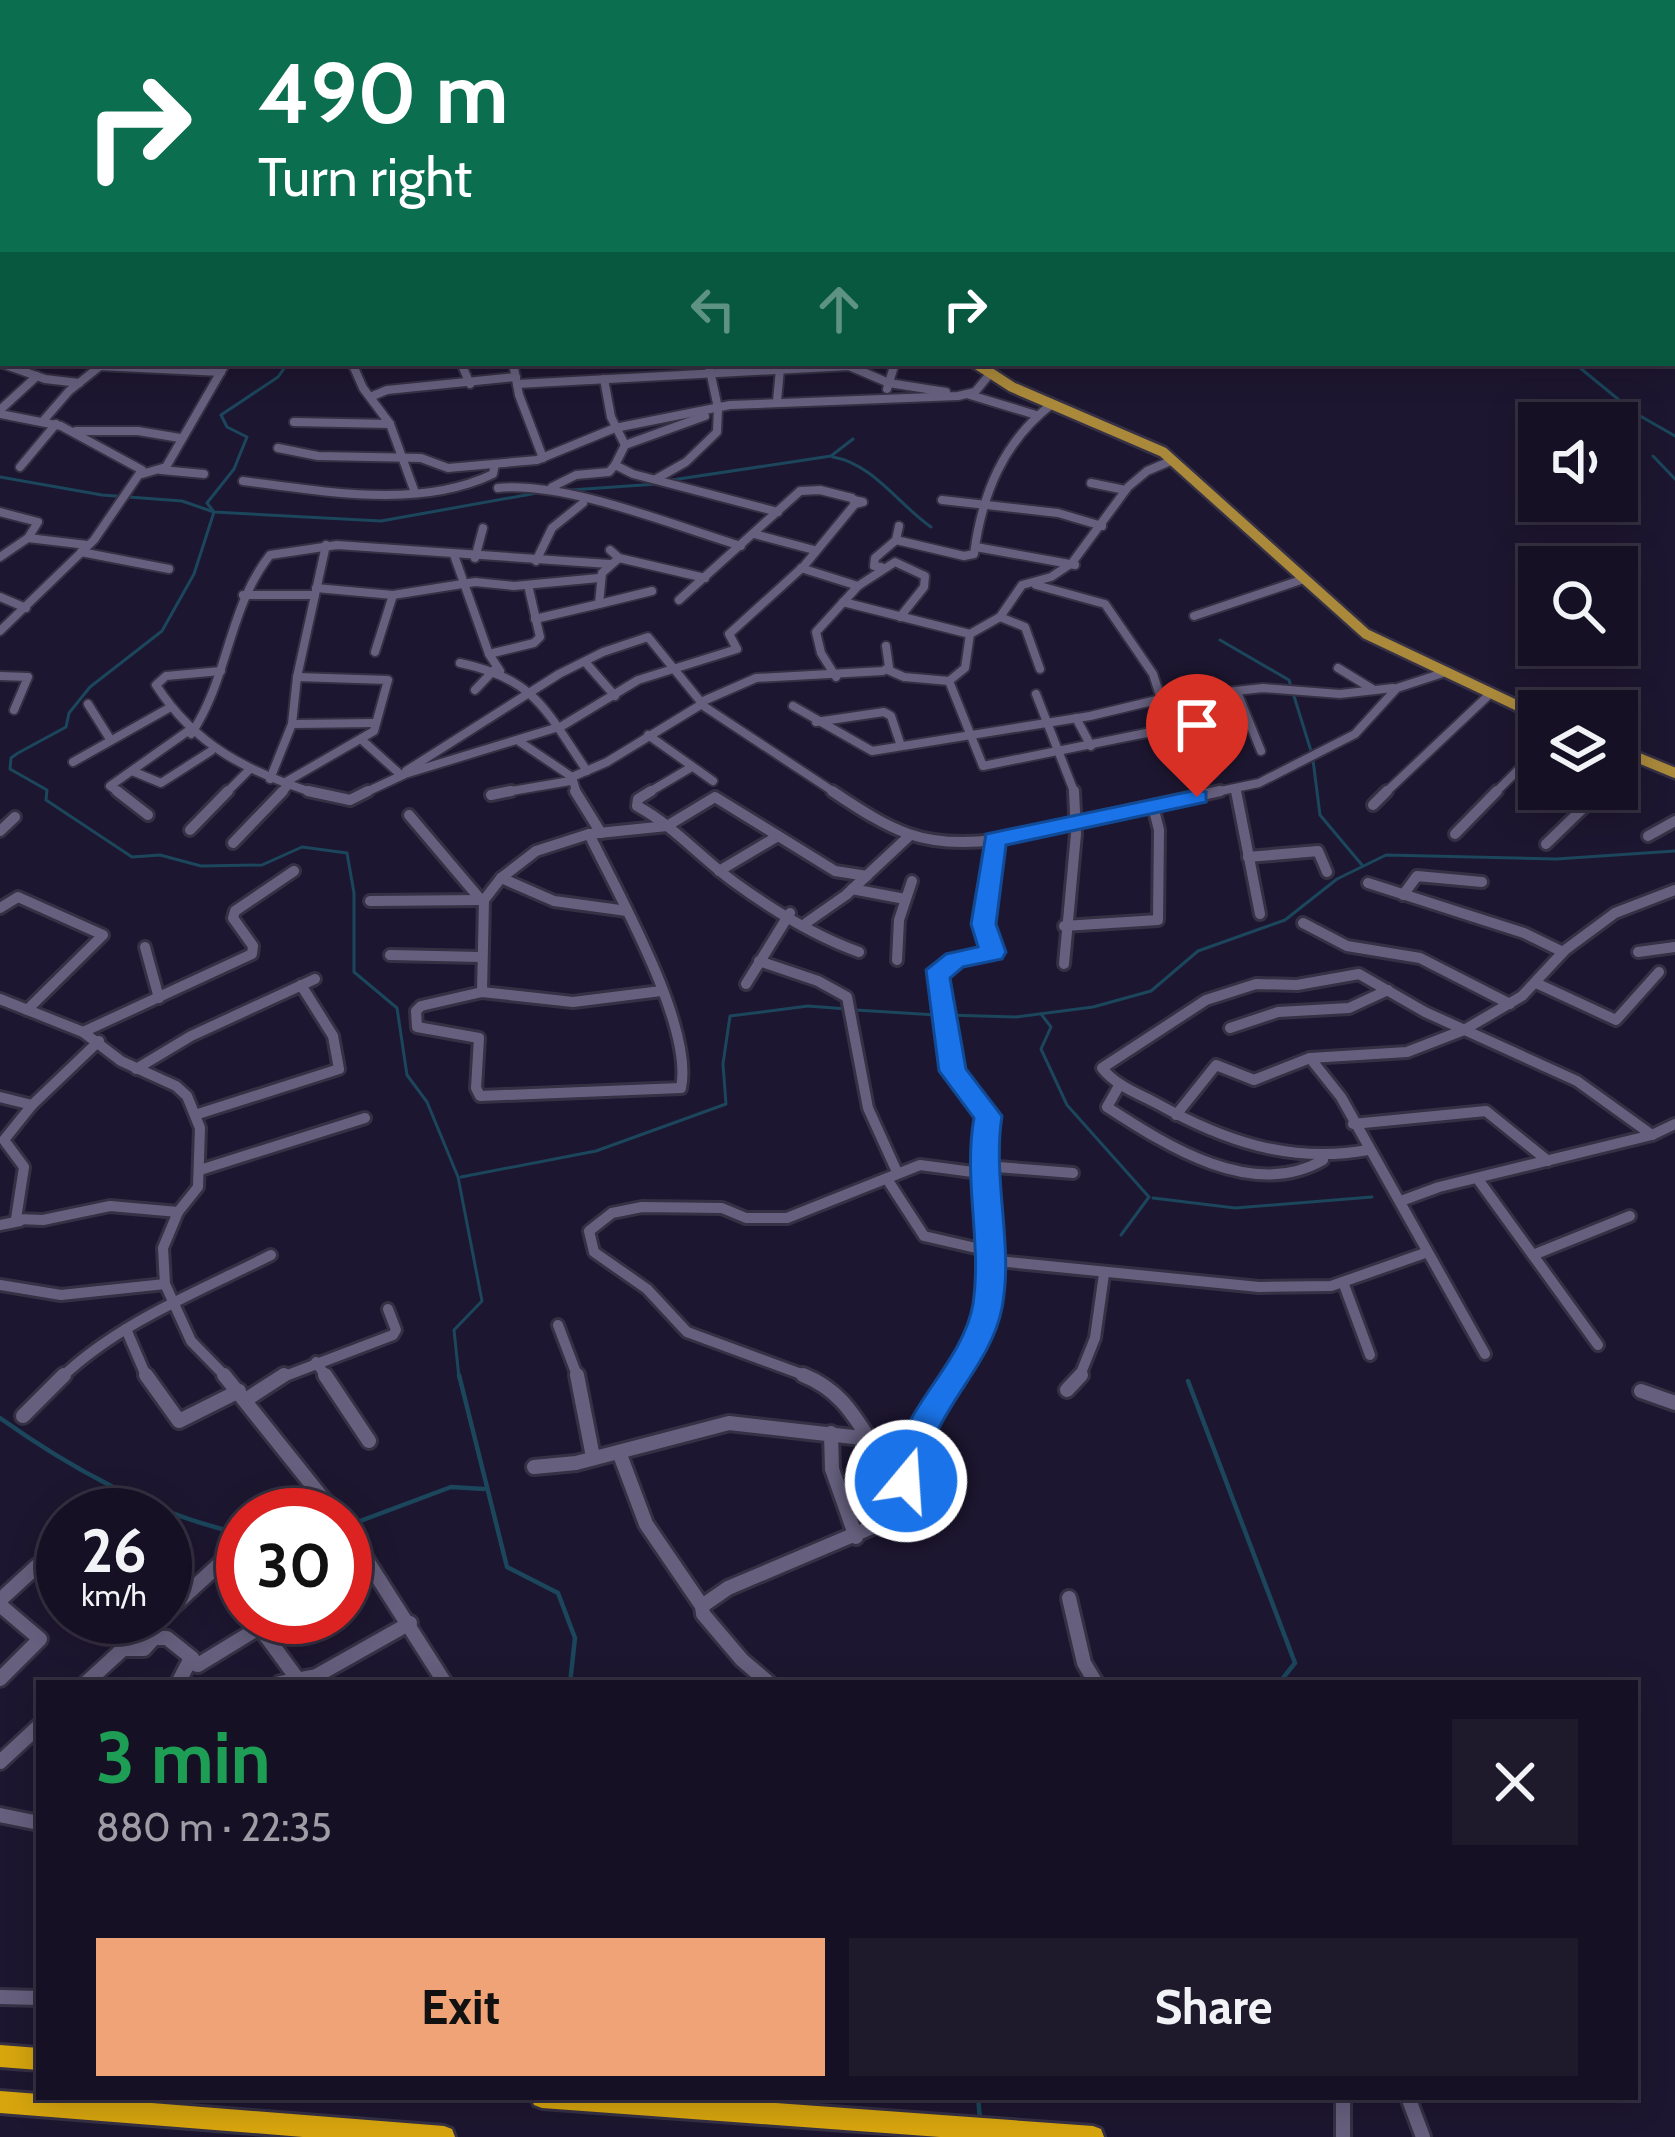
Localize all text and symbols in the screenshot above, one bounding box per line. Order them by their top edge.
text: 490 m [258,42,509,144]
icon: right [60,48,216,204]
text: Turn right [258,144,472,210]
icon: left [680,276,746,342]
icon: ahead [806,276,872,342]
icon: right [932,276,998,342]
map controls [1518,402,1638,810]
button: sound [1518,402,1638,522]
button: search [1518,546,1638,666]
pin [1146,674,1248,797]
button: layers [1518,690,1638,810]
icon: arrive [1164,692,1230,758]
position arrow [843,1418,969,1544]
speed limit sign: 30 [216,1488,372,1644]
text: 26 [81,1514,147,1587]
text: km/h [81,1577,147,1614]
text: 3 min [96,1714,271,1801]
button: close [1452,1719,1578,1845]
text: 880 m · 22:35 [96,1803,331,1851]
button: Exit [96,1938,825,2076]
button: Share [849,1938,1578,2076]

